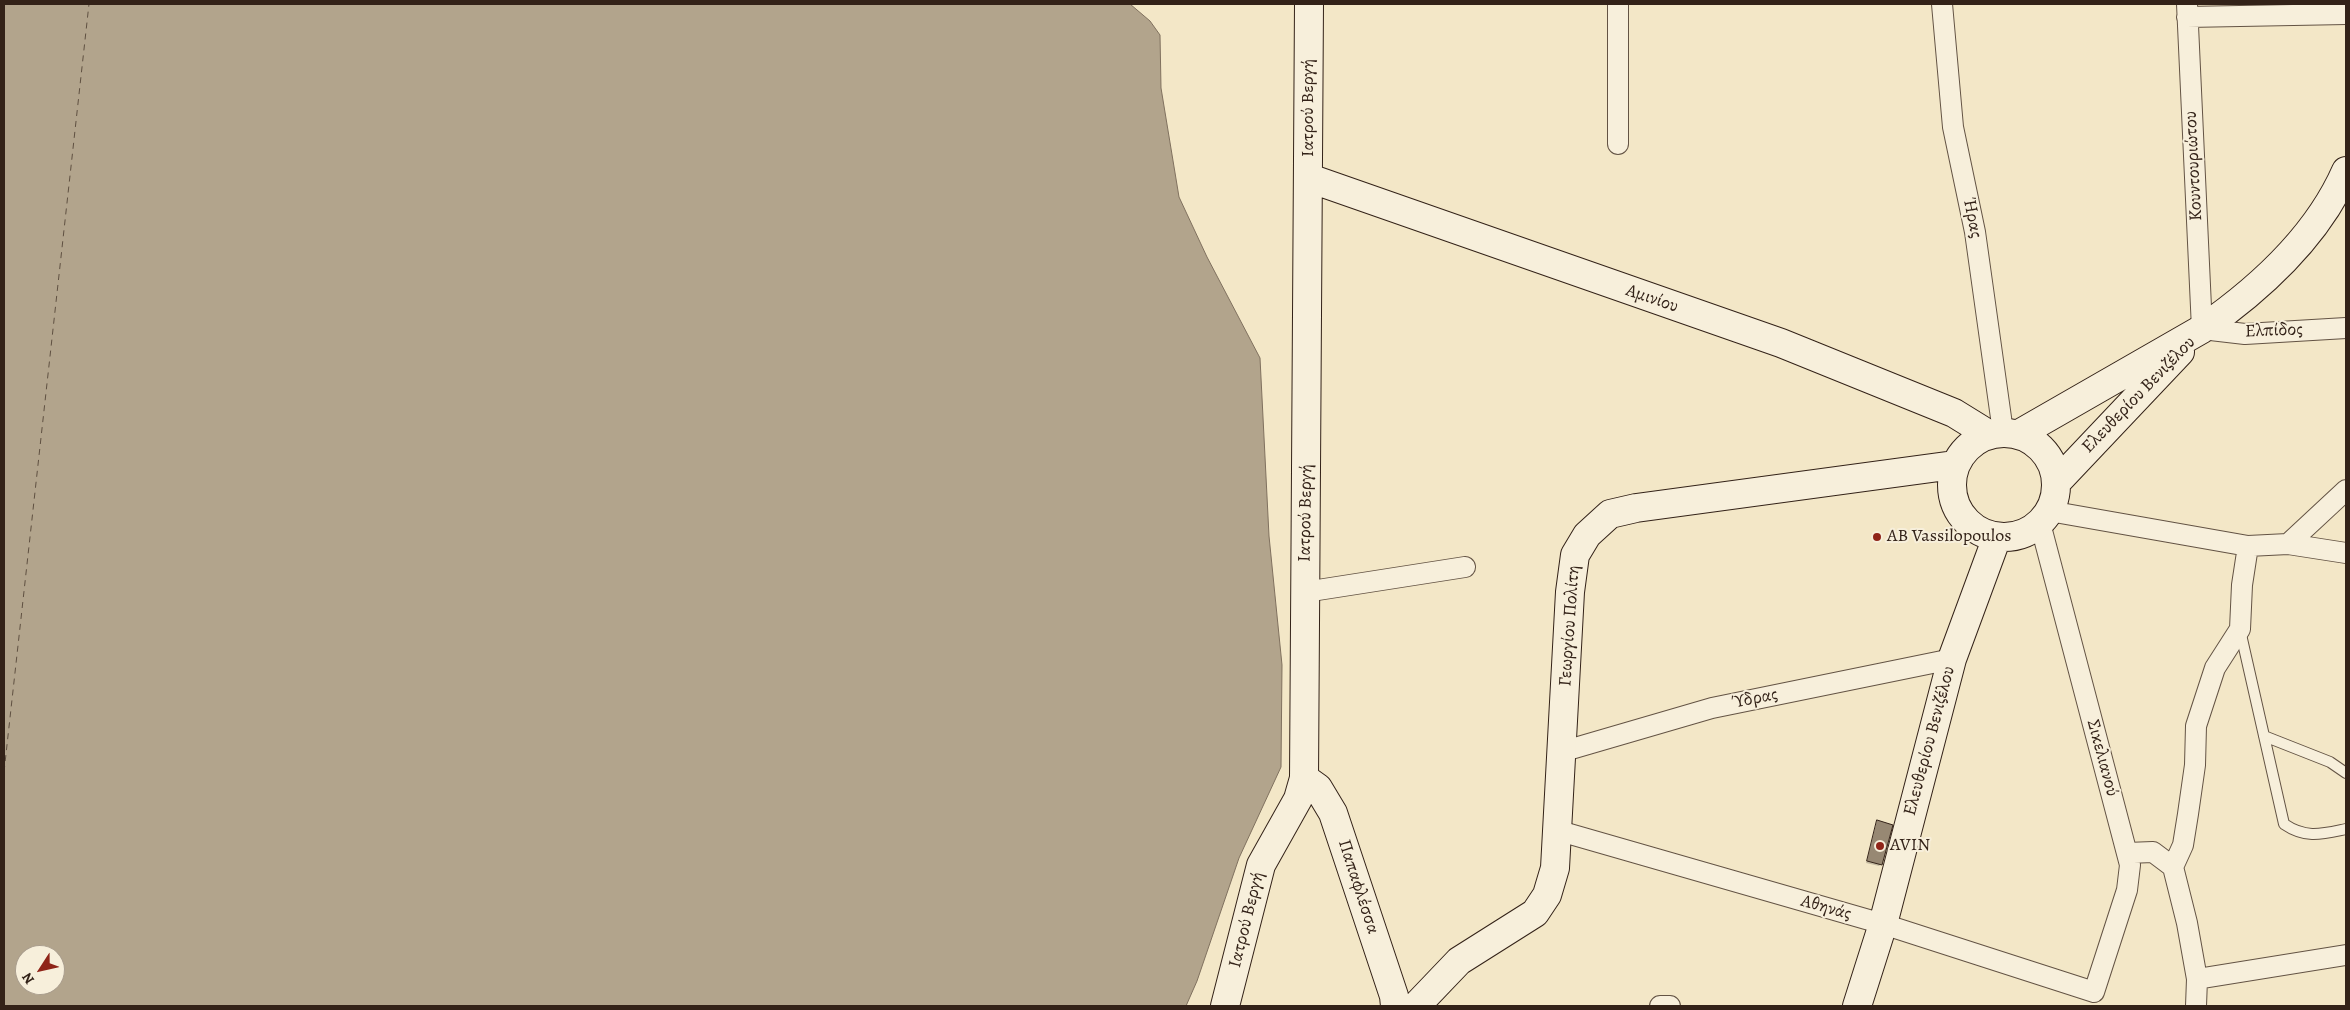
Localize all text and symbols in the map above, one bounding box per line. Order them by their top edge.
street label: Ιατρού Βεργή [1298,59,1320,157]
street label: Κουντουριώτου [2180,110,2208,222]
street label: Ήρας [1958,196,1986,240]
street label: Αμινίου [1623,280,1681,318]
street label: Ελπίδος [2245,319,2303,343]
street label: Ελευθερίου Βενιζέλου [2078,332,2200,458]
street label: Ιατρού Βεργή [1294,464,1318,562]
place label: AB Vassilopoulos [1887,526,2011,548]
marker: AB Vassilopoulos [1871,531,1883,543]
street label: Γεωργίου Πολίτη [1555,565,1585,687]
street label: Ελευθερίου Βενιζέλου [1900,664,1960,818]
street label: Ύδρας [1730,684,1780,714]
street label: Σικελιανού [2081,717,2123,799]
place label: AVIN [1890,835,1930,857]
street label: Παπαφλέσσα [1333,837,1383,937]
marker: AVIN [1874,840,1886,852]
street label: Ιατρού Βεργή [1225,870,1269,970]
street label: Αθηνάς [1798,891,1854,925]
north arrow [15,945,65,995]
text: N [17,969,39,988]

